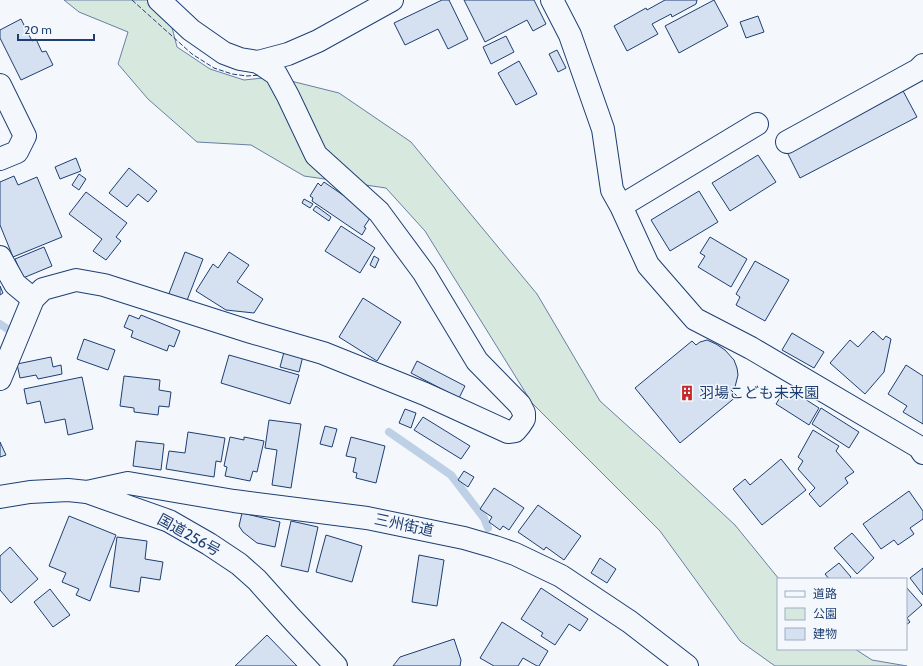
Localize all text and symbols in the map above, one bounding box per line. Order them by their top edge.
scale bar [18,16,94,42]
text: 20 m [24,22,52,37]
building icon: 羽場こども未来園 [678,384,696,402]
place label: 羽場こども未来園 [699,384,819,402]
street label: 国道256号 [154,510,224,560]
street label: 三州街道 [373,510,435,540]
legend [777,578,907,650]
text: 道路 [813,586,837,601]
text: 公園 [813,606,837,621]
text: 建物 [813,626,837,641]

